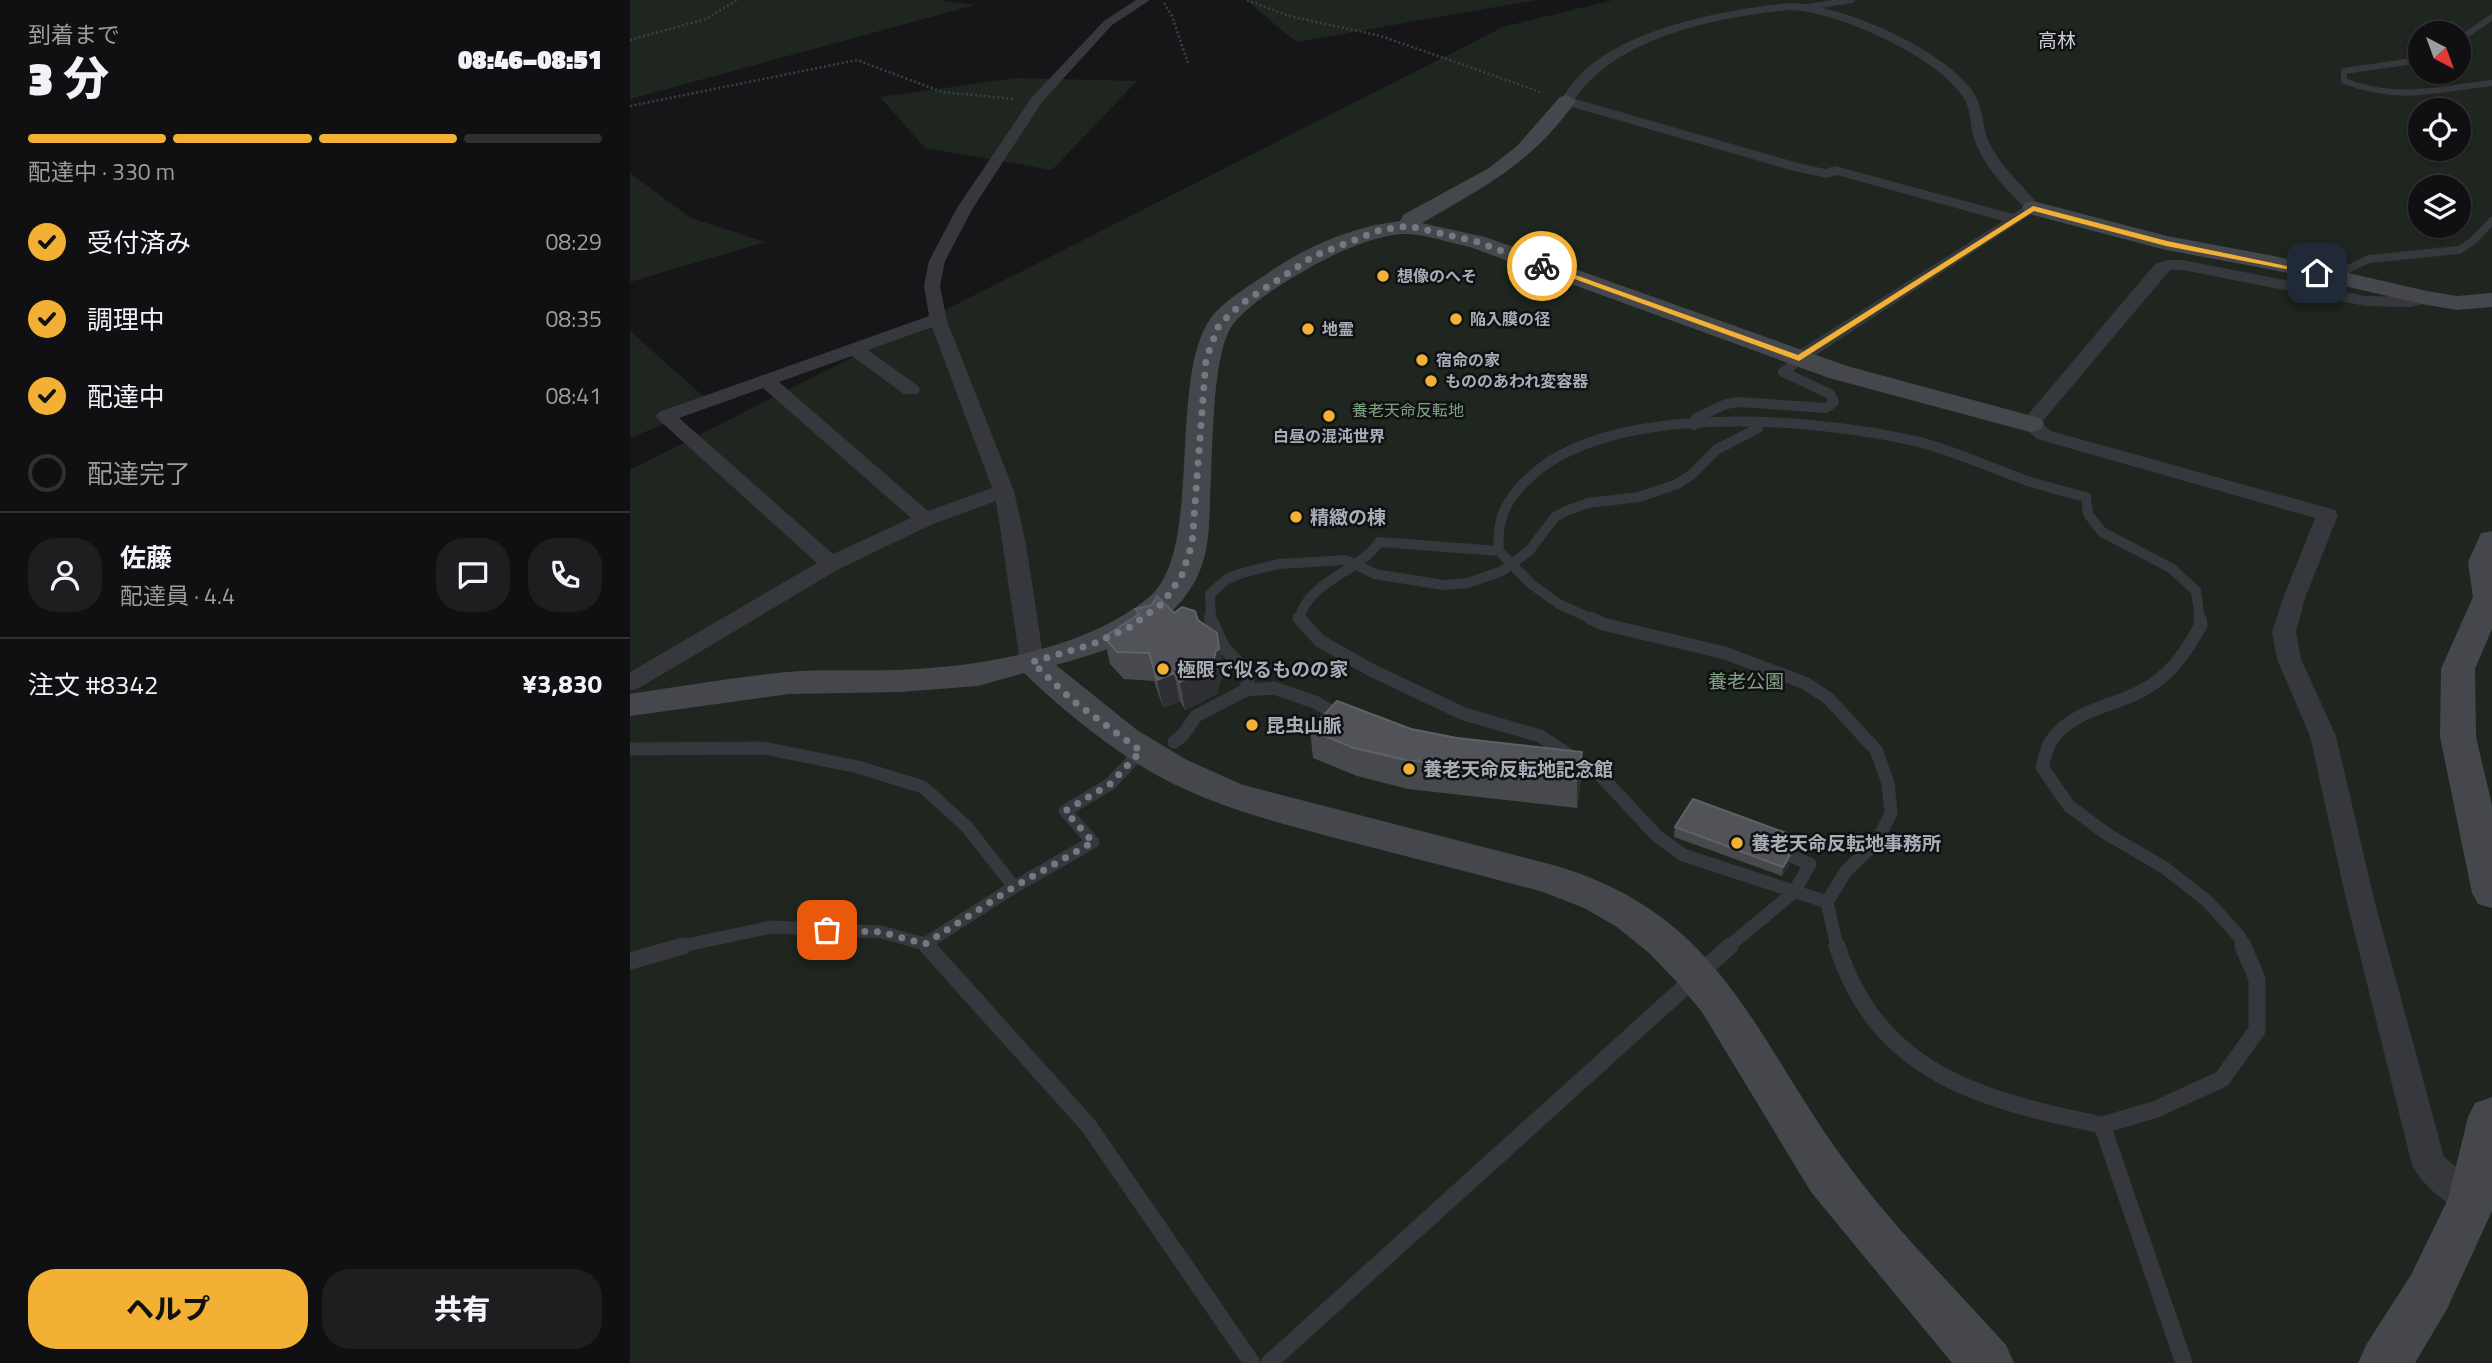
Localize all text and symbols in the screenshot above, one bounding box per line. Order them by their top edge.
text: 到着まで [28,17,120,52]
north arrow [2408,21,2471,84]
map controls [2408,21,2471,238]
district label: 高林 [2038,25,2076,54]
text: 08:46–08:51 [458,40,602,79]
text: 3 分 [28,43,109,113]
button: locate [2408,98,2471,161]
text: 配達中 · 330 m [28,154,175,189]
button: layers [2408,175,2471,238]
icon: check [28,223,66,261]
text: 受付済み [87,223,191,262]
text: 08:29 [545,224,602,259]
courier [1507,231,1577,301]
pin [2287,243,2347,303]
icon: bike [1523,247,1561,285]
icon: home [2298,254,2336,292]
place label: 想像のへそ [1397,264,1477,288]
marker: 想像のへそ [1375,268,1391,284]
icon: check [28,300,66,338]
text: 調理中 [87,300,165,339]
text: 08:35 [545,301,602,336]
place label: 陥入膜の径 [1470,307,1551,331]
marker: 陥入膜の径 [1448,311,1464,327]
place label: 地霊 [1322,317,1354,341]
marker: 地霊 [1300,321,1316,337]
place label: 宿命の家 [1436,348,1500,372]
marker: 宿命の家 [1414,352,1430,368]
place label: もののあわれ変容器 [1445,369,1589,393]
marker: もののあわれ変容器 [1423,373,1439,389]
icon: check [28,377,66,415]
text: 配達中 [87,377,165,416]
text: 08:41 [545,378,602,413]
park label: 養老天命反転地 [1352,398,1464,422]
marker: 白昼の混沌世界 [1321,408,1337,424]
place label: 白昼の混沌世界 [1273,424,1385,448]
text: 配達完了 [87,454,191,493]
place label: 精緻の棟 [1310,502,1386,531]
marker: 精緻の棟 [1288,509,1304,525]
button: person [28,538,102,612]
text: 佐藤 [120,538,172,577]
button: chat [436,538,510,612]
button: phone [528,538,602,612]
text: 配達員 · 4.4 [120,578,235,613]
place label: 極限で似るものの家 [1177,654,1348,683]
marker: 極限で似るものの家 [1155,661,1171,677]
text: ¥3,830 [522,664,602,703]
text: 注文 #8342 [28,665,159,704]
park label: 養老公園 [1708,666,1784,695]
place label: 昆虫山脈 [1266,710,1342,739]
marker: 昆虫山脈 [1244,717,1260,733]
place label: 養老天命反転地記念館 [1423,754,1613,783]
marker: 養老天命反転地記念館 [1401,761,1417,777]
place label: 養老天命反転地事務所 [1751,828,1941,857]
marker: 養老天命反転地事務所 [1729,835,1745,851]
pin [797,900,857,960]
icon: bag [808,911,846,949]
button: ヘルプ [28,1269,308,1349]
button: 共有 [322,1269,602,1349]

